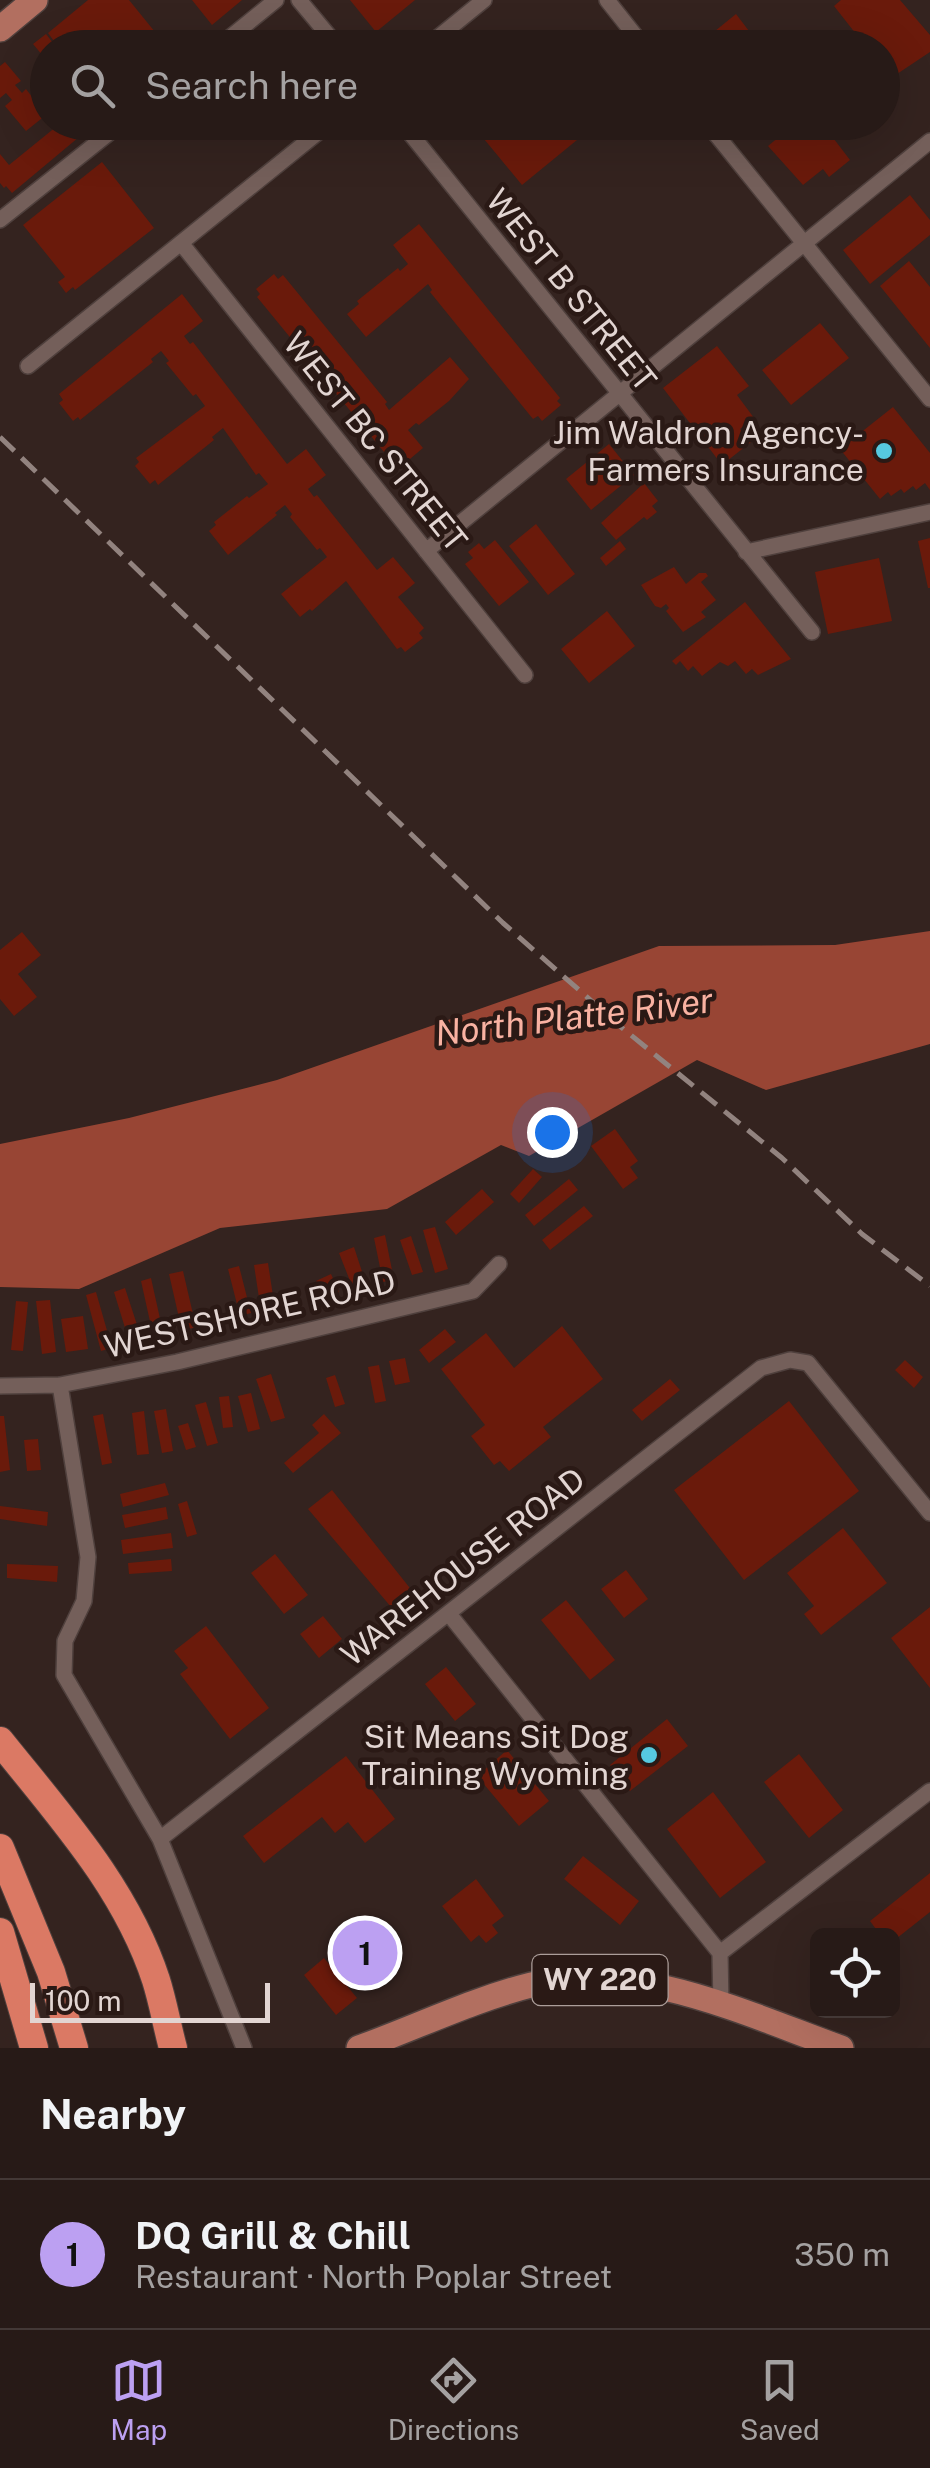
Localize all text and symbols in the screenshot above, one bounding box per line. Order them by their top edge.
search box [30,30,900,140]
icon: search [65,58,120,113]
text: Search here [145,63,358,108]
street label: WEST B STREET [479,182,664,398]
street label: WEST BC STREET [276,325,475,558]
place label: Jim Waldron Agency- Farmers Insurance [553,414,864,488]
marker: Jim Waldron Agency- Farmers Insurance [873,440,895,462]
water label: North Platte River [433,979,716,1054]
your location [527,1107,578,1158]
street label: WESTSHORE ROAD [101,1262,399,1365]
street label: WAREHOUSE ROAD [334,1460,592,1673]
place label: Sit Means Sit Dog Training Wyoming [362,1718,629,1792]
marker: Sit Means Sit Dog Training Wyoming [638,1744,660,1766]
pin: 1 [332,1916,398,1990]
map controls [810,1928,900,2018]
button: locate [810,1928,900,2018]
road number: WY 220 [532,1955,668,2005]
scale bar [30,1978,270,2022]
text: 100 m [45,1984,122,2017]
text: Nearby [40,2089,186,2138]
text: DQ Grill & Chill [135,2213,411,2258]
text: 1 [66,2236,79,2273]
text: 350 m [794,2236,890,2273]
text: Restaurant · North Poplar Street [135,2258,612,2295]
tab: Map [110,2353,167,2446]
tab: Directions [388,2353,519,2446]
tab: Saved [740,2353,820,2446]

